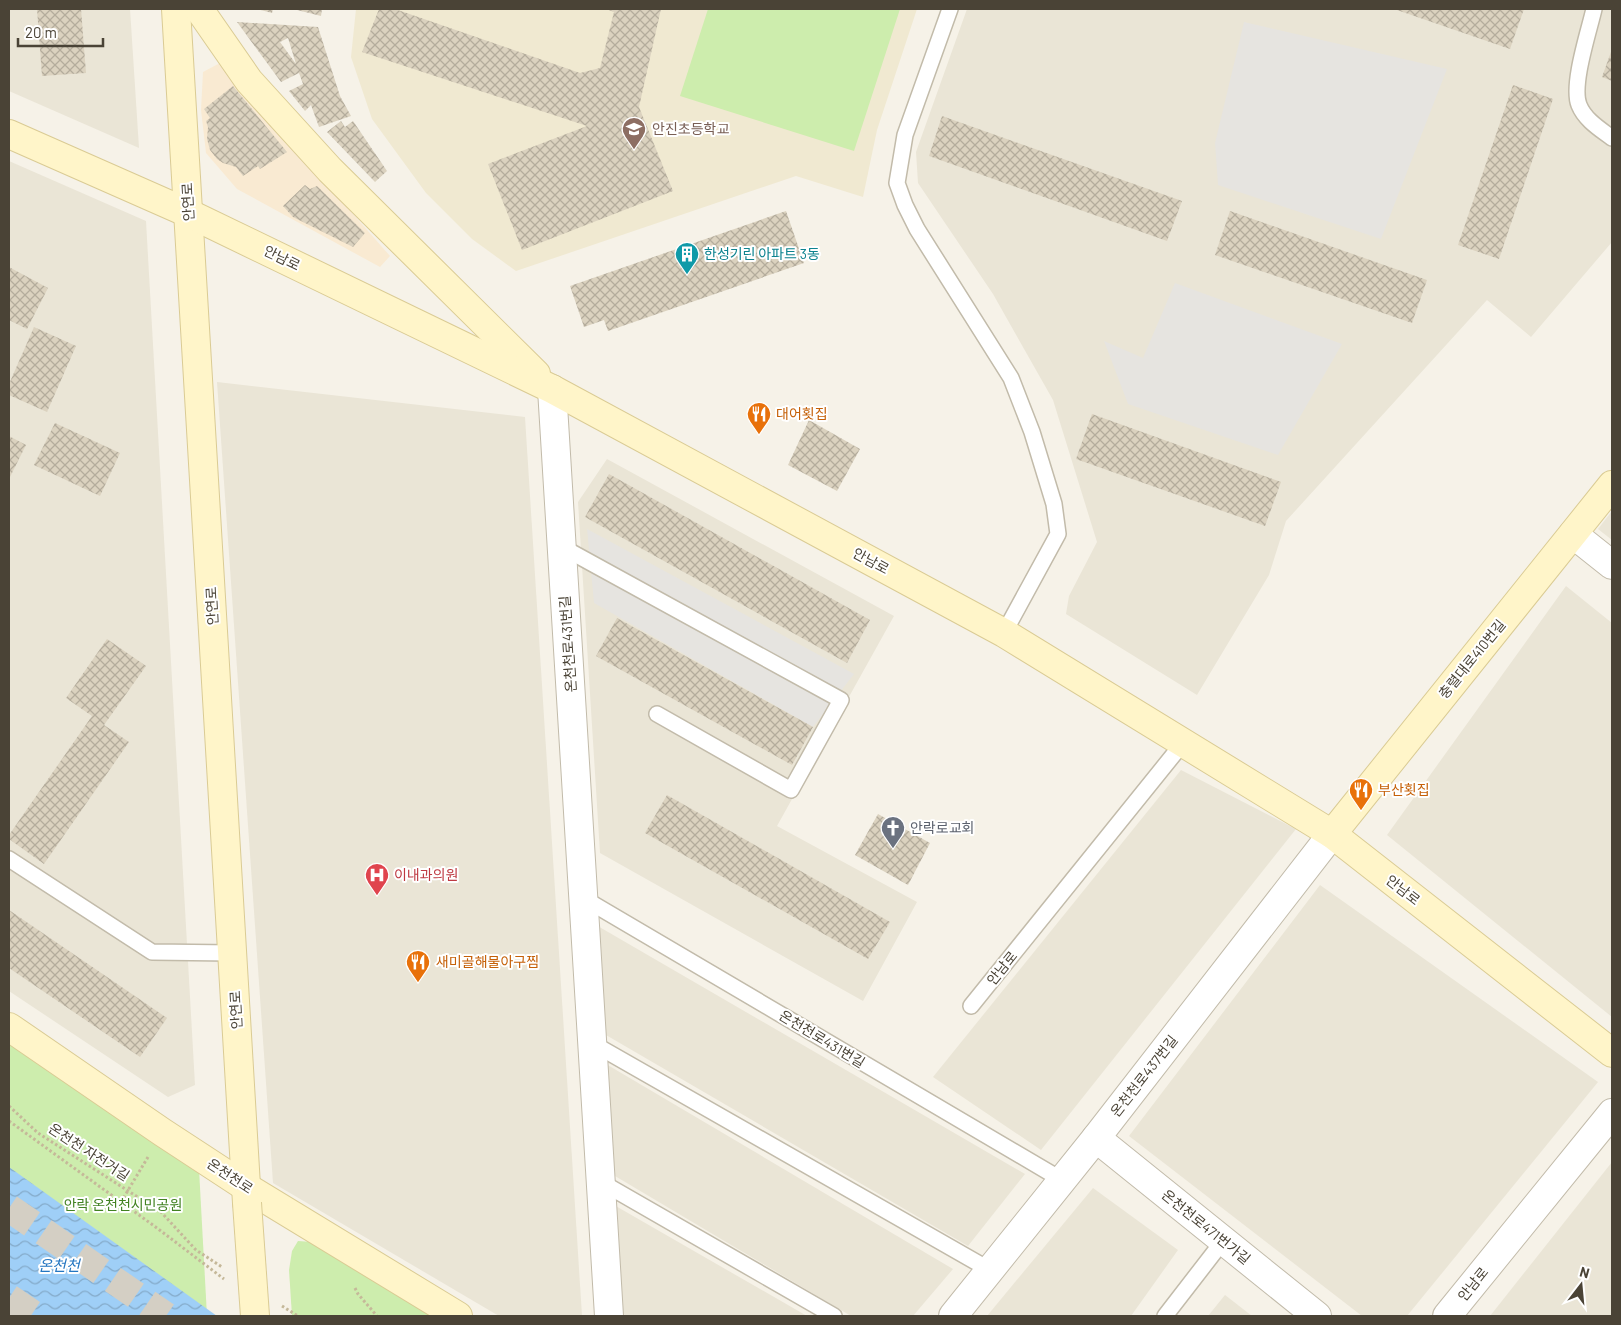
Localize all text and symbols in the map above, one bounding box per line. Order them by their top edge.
scale bar [18,15,102,47]
text: 20 m [25,23,57,41]
school or university icon: 안진초등학교 [621,116,647,150]
place label: 안진초등학교 [652,120,729,137]
street label: 안연로 [178,182,197,222]
street label: 안남로 [261,241,303,274]
building icon: 한성기린 아파트 3동 [674,241,700,275]
place label: 한성기린 아파트 3동 [704,245,820,262]
restaurant icon: 대어횟집 [746,401,772,435]
place label: 대어횟집 [776,405,828,422]
street label: 안남로 [850,544,892,577]
street label: 안연로 [202,586,221,626]
street label: 온천천로431번길 [556,595,579,693]
street label: 충렬대로410번길 [1435,616,1509,702]
restaurant icon: 부산횟집 [1348,777,1374,811]
place label: 부산횟집 [1378,781,1430,798]
church icon: 안락로교회 [880,815,906,849]
place label: 안락로교회 [910,819,974,836]
hospital icon: 이내과의원 [364,862,390,896]
place label: 이내과의원 [394,866,458,883]
street label: 안남로 [1383,871,1424,908]
street label: 안남로 [983,947,1020,988]
restaurant icon: 새미골해물아구찜 [405,949,431,983]
place label: 새미골해물아구찜 [436,953,539,970]
street label: 안연로 [226,990,245,1030]
street label: 온천천로431번길 [776,1006,868,1071]
street label: 온천천로437번길 [1106,1032,1181,1120]
street label: 온천천 자전거길 [46,1119,133,1184]
street label: 온천천로 [204,1154,257,1197]
street label: 온천천로471번가길 [1159,1186,1254,1268]
park label: 안락 온천천시민공원 [64,1196,182,1213]
water label: 온천천 [38,1256,82,1274]
north arrow [1556,1260,1606,1310]
street label: 안남로 [1454,1263,1491,1304]
text: N [1578,1263,1592,1281]

